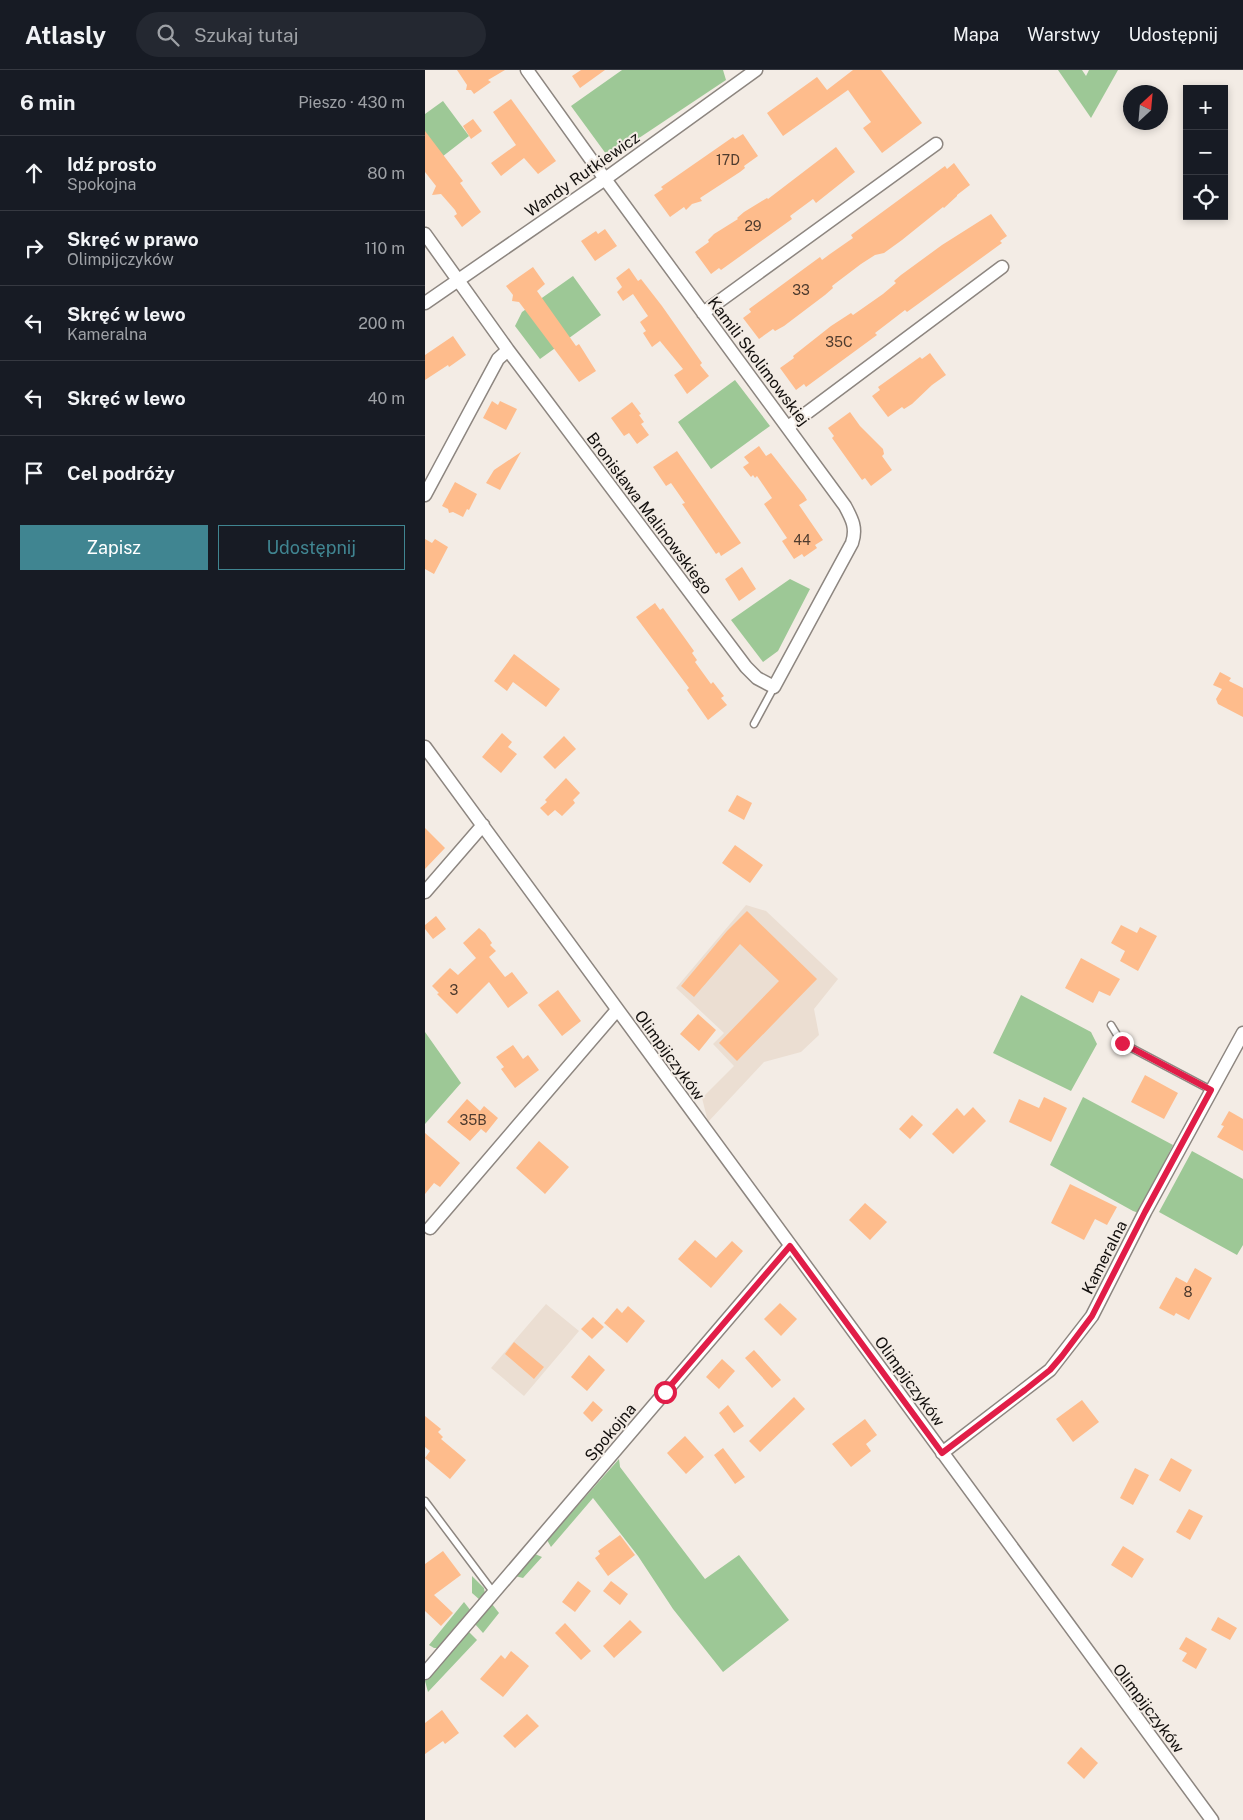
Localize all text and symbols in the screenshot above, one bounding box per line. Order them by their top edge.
search box [136,12,486,57]
text: Atlasly [25,21,106,49]
icon: search [154,21,182,49]
text: Szukaj tutaj [194,24,298,46]
text: Mapa [953,24,999,45]
text: Warstwy [1027,24,1100,45]
text: Udostępnij [1128,24,1218,45]
north arrow [1123,85,1168,130]
map controls [1183,85,1228,220]
button: + [1183,85,1228,130]
text: 6 min [20,90,76,115]
text: Pieszo · 430 m [298,93,405,112]
street label: Wandy Rutkiewicz [521,128,643,221]
button: − [1183,130,1228,175]
house number: 17D [716,152,740,168]
text: Idź prosto [67,153,157,175]
icon: ahead [20,159,48,187]
text: 80 m [367,164,405,183]
text: Spokojna [67,175,136,194]
button: locate [1183,175,1228,220]
house number: 29 [744,218,762,234]
text: Skręć w prawo [67,228,199,250]
icon: right [20,234,48,262]
text: 110 m [364,239,405,258]
text: Olimpijczyków [67,250,174,269]
house number: 33 [792,282,810,298]
street label: Kamili Skolimowskiej [704,293,813,430]
text: Skręć w lewo [67,303,186,325]
icon: left [20,309,48,337]
text: 200 m [358,314,405,333]
text: Kameralna [67,325,147,344]
house number: 35C [825,334,853,350]
icon: left [20,384,48,412]
text: Skręć w lewo [67,387,186,409]
text: 40 m [367,389,405,408]
street label: Bronisława Malinowskiego [583,429,717,598]
icon: arrive [20,459,48,487]
text: Cel podróży [67,462,175,484]
button: Zapisz [20,525,208,570]
button: Udostępnij [218,525,405,570]
house number: 44 [793,532,811,548]
house number: 3 [450,982,459,998]
street label: Olimpijczyków [631,1007,709,1104]
route end [1111,1032,1134,1055]
house number: 35B [459,1112,487,1128]
street label: Kameralna [1078,1217,1131,1297]
house number: 8 [1183,1284,1193,1300]
street label: Olimpijczyków [871,1333,949,1430]
route start [654,1381,677,1404]
street label: Spokojna [581,1400,640,1465]
street label: Olimpijczyków [1109,1660,1189,1757]

